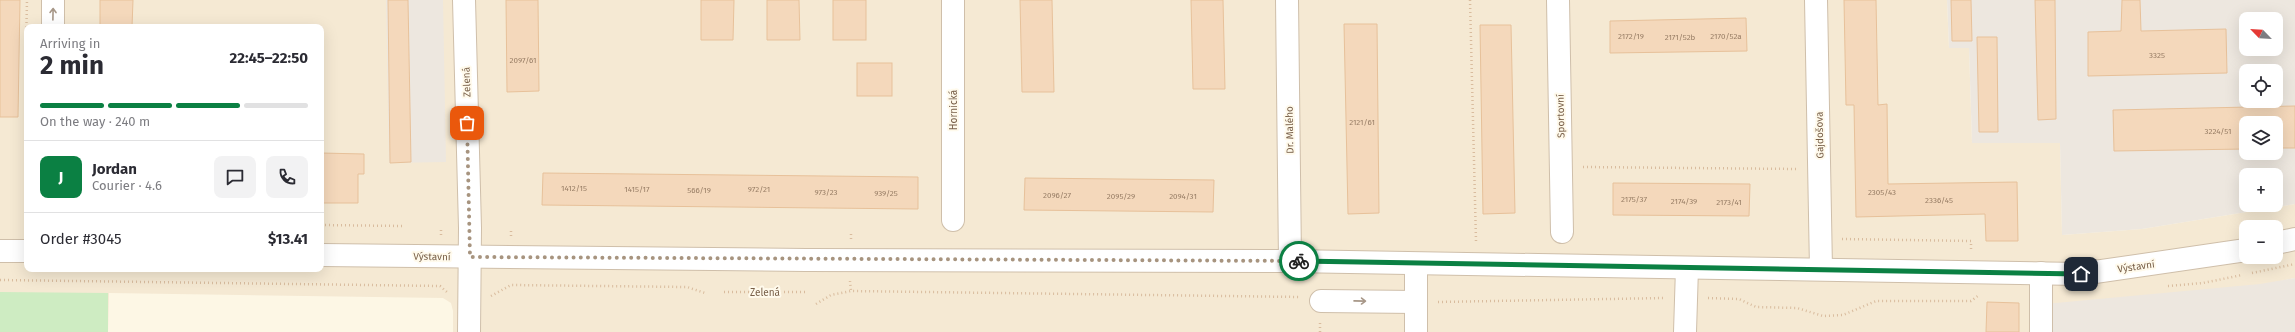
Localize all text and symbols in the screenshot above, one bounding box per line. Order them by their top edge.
one-way arrow [49,7,57,20]
north arrow [2239,12,2283,56]
map controls [2239,12,2283,264]
house number: 2172/19 [1618,32,1644,41]
house number: 2170/52a [1710,32,1742,41]
house number: 2171/52b [1665,33,1696,42]
text: Arriving in [40,36,100,51]
text: 22:45–22:50 [229,49,308,67]
text: 2 min [40,50,104,81]
house number: 3325 [2149,51,2165,60]
house number: 2097/61 [510,56,536,65]
button: locate [2239,64,2283,108]
street label: Zelená [460,67,474,97]
street label: Hornická [948,90,960,130]
street label: Sportovní [1554,94,1567,138]
pin [450,106,484,140]
street label: Dr. Malého [1284,106,1296,154]
street label: Gajdošova [1814,111,1826,159]
icon: bag [456,112,478,134]
text: On the way · 240 m [40,114,150,129]
button: layers [2239,116,2283,160]
house number: 2121/61 [1349,118,1375,127]
house number: 3224/51 [2205,127,2231,136]
button: chat [214,156,256,198]
button: phone [266,156,308,198]
text: Jordan [92,160,137,178]
text: J [59,168,63,186]
button: + [2239,168,2283,212]
text: Courier · 4.6 [92,178,162,193]
house number: 1412/15 [561,184,587,193]
house number: 1415/17 [624,185,650,194]
house number: 972/21 [748,185,770,194]
house number: 566/19 [687,186,711,195]
house number: 973/23 [814,188,838,197]
house number: 2305/43 [1868,188,1896,197]
house number: 939/25 [874,189,898,198]
house number: 2096/27 [1043,191,1071,200]
house number: 2095/29 [1107,192,1135,201]
house number: 2094/31 [1169,192,1197,201]
house number: 2175/37 [1621,195,1647,204]
house number: 2336/45 [1925,196,1953,205]
house number: 2174/39 [1671,197,1697,206]
house number: 2173/41 [1716,198,1742,207]
button: − [2239,220,2283,264]
text: Order #3045 [40,230,121,248]
text: $13.41 [268,230,308,248]
courier [1279,241,1319,281]
street label: Výstavní [413,250,451,263]
icon: bike [1288,250,1310,272]
pin [2064,257,2098,291]
street label: Výstavní [2117,257,2156,276]
icon: home [2070,263,2092,285]
street label: Zelená [750,287,780,299]
one-way arrow [1353,297,1366,305]

